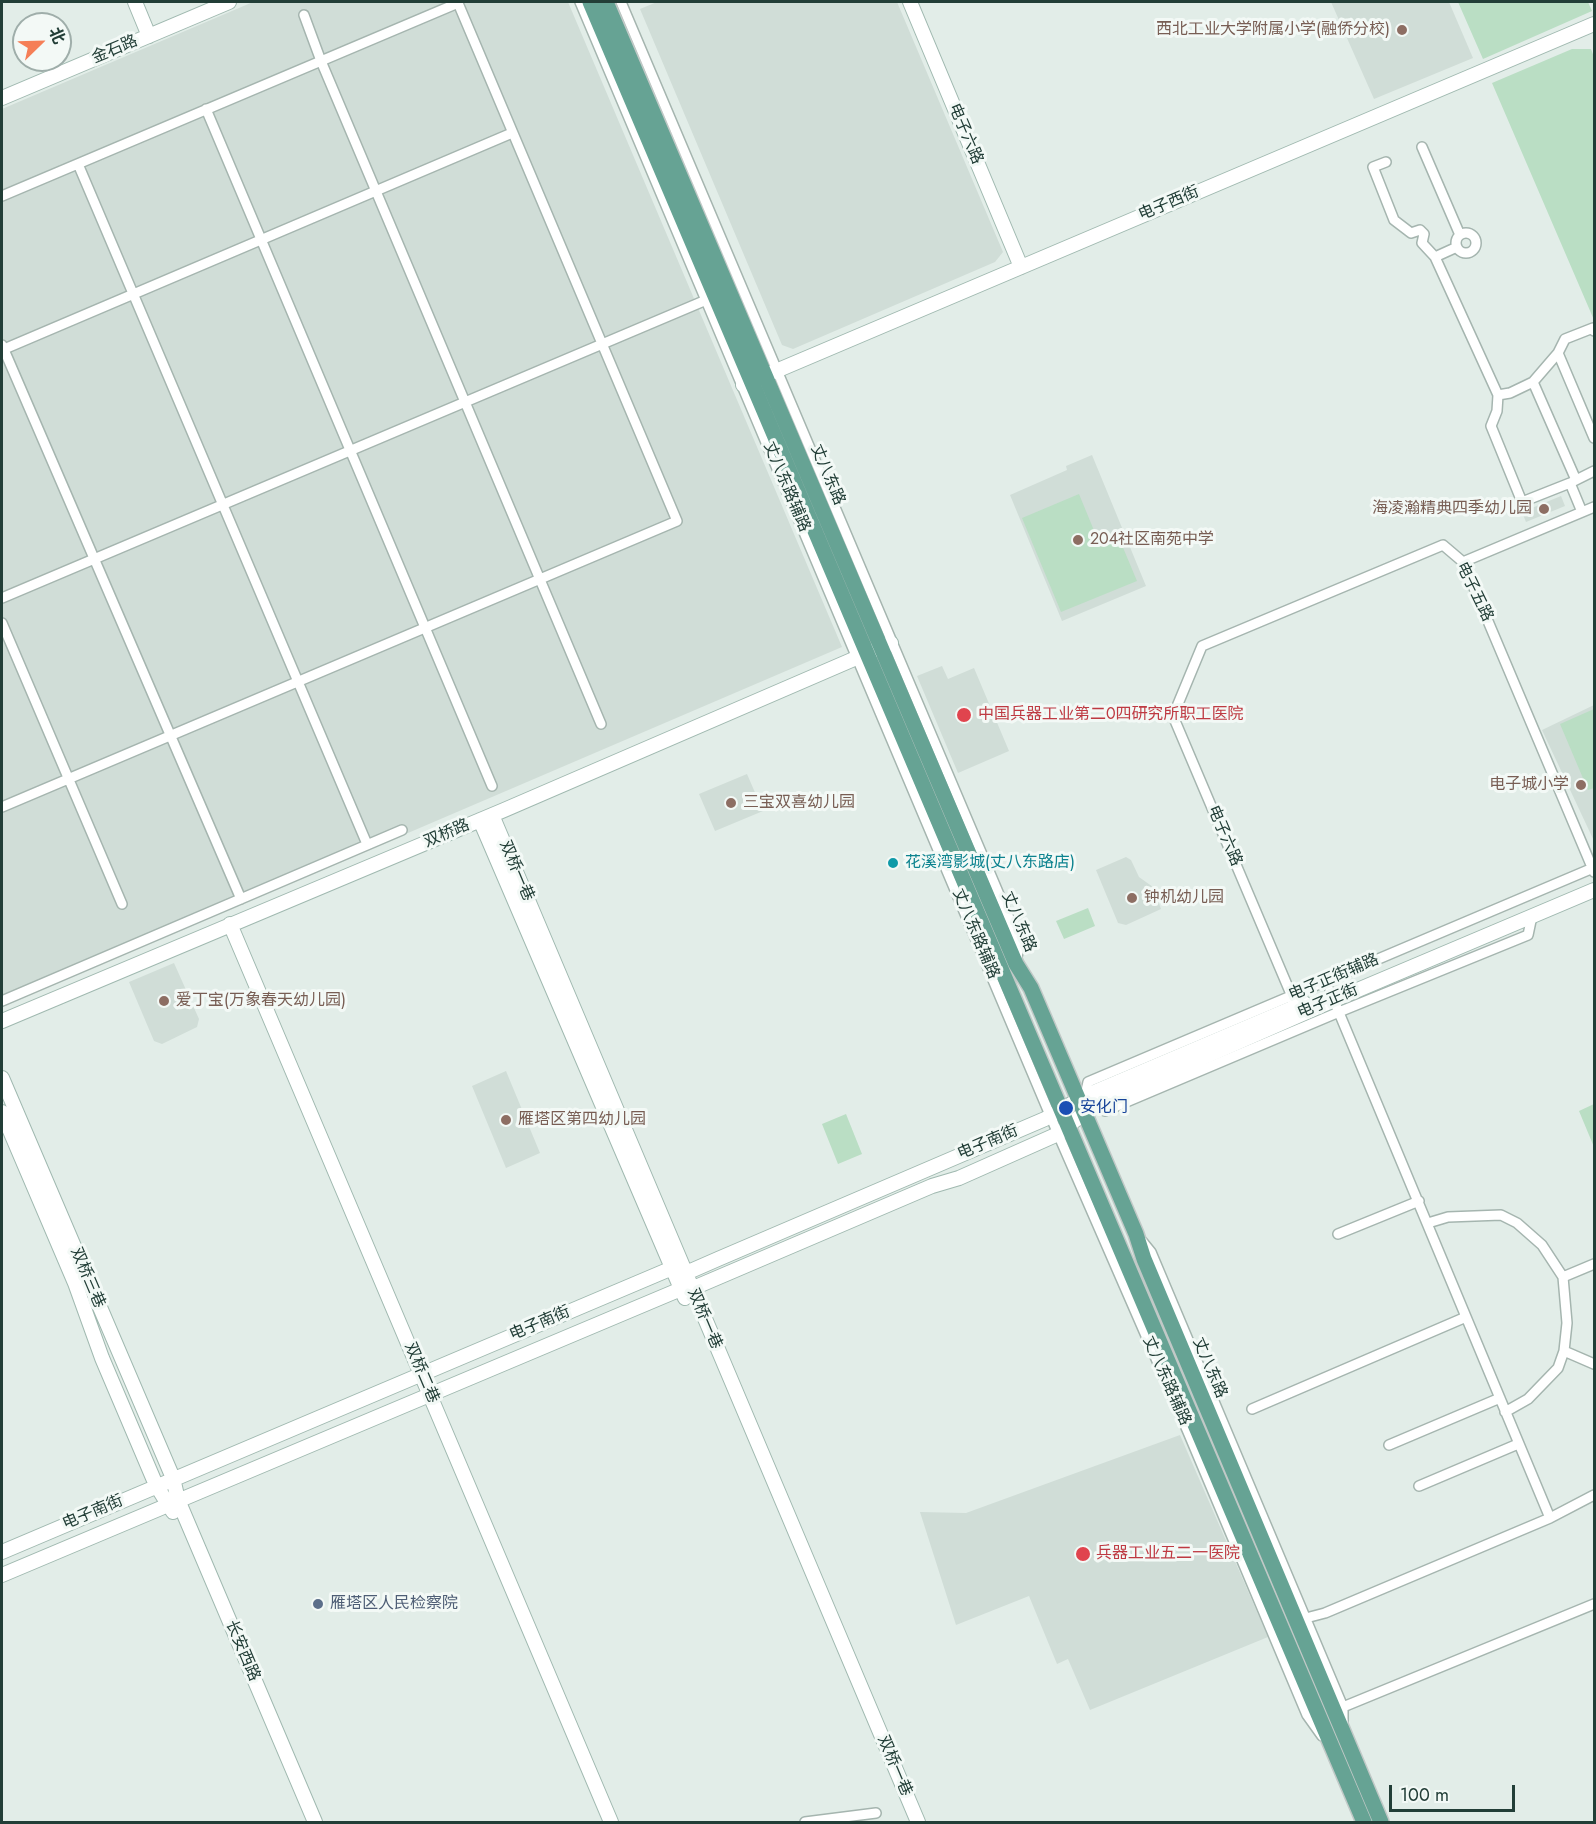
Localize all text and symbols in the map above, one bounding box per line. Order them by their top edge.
north arrow [12,12,72,72]
place label: 西北工业大学附属小学(融侨分校) [1156,20,1390,40]
marker: 西北工业大学附属小学(融侨分校) [1395,23,1409,37]
text: 北 [43,24,71,47]
street label: 金石路 [89,32,141,68]
street label: 电子六路 [944,101,986,167]
street label: 电子西街 [1136,183,1202,225]
street label: 丈八东路辅路 [758,439,814,535]
street label: 丈八东路 [806,442,848,508]
place label: 海凌瀚精典四季幼儿园 [1372,499,1532,519]
marker: 海凌瀚精典四季幼儿园 [1537,502,1551,516]
place label: 204社区南苑中学 [1090,530,1214,550]
marker: 204社区南苑中学 [1071,533,1085,547]
street label: 电子五路 [1451,559,1497,625]
place label: 中国兵器工业第二0四研究所职工医院 [978,705,1244,725]
marker: 中国兵器工业第二0四研究所职工医院 [955,706,973,724]
place label: 电子城小学 [1489,775,1569,795]
marker: 电子城小学 [1574,778,1588,792]
place label: 三宝双喜幼儿园 [743,793,855,813]
marker: 三宝双喜幼儿园 [724,796,738,810]
street label: 电子六路 [1203,803,1245,869]
street label: 双桥路 [421,816,473,852]
street label: 双桥一巷 [495,838,537,904]
place label: 花溪湾影城(丈八东路店) [905,853,1075,873]
marker: 花溪湾影城(丈八东路店) [886,856,900,870]
street label: 丈八东路辅路 [947,886,1003,982]
place label: 钟机幼儿园 [1144,888,1224,908]
street label: 丈八东路 [997,889,1039,955]
marker: 钟机幼儿园 [1125,891,1139,905]
street label: 电子正街辅路 [1286,950,1382,1006]
street label: 电子正街 [1295,981,1361,1023]
place label: 爱丁宝(万象春天幼儿园) [176,991,346,1011]
marker: 爱丁宝(万象春天幼儿园) [157,994,171,1008]
place label: 安化门 [1080,1098,1128,1118]
marker: 安化门 [1057,1099,1075,1117]
place label: 雁塔区第四幼儿园 [518,1110,646,1130]
marker: 雁塔区第四幼儿园 [499,1113,513,1127]
street label: 电子南街 [955,1122,1021,1164]
street label: 双桥三巷 [66,1245,108,1311]
street label: 双桥一巷 [683,1286,725,1352]
street label: 电子南街 [507,1303,573,1345]
street label: 丈八东路辅路 [1138,1333,1194,1429]
street label: 丈八东路 [1188,1335,1230,1401]
street label: 双桥二巷 [400,1340,442,1406]
street label: 电子南街 [60,1492,126,1534]
place label: 兵器工业五二一医院 [1096,1544,1240,1564]
marker: 兵器工业五二一医院 [1074,1545,1092,1563]
place label: 雁塔区人民检察院 [330,1594,458,1614]
marker: 雁塔区人民检察院 [311,1597,325,1611]
street label: 长安西路 [221,1618,263,1684]
street label: 双桥一巷 [873,1733,915,1799]
scale bar [1392,1773,1518,1811]
text: 100 m [1400,1782,1449,1808]

